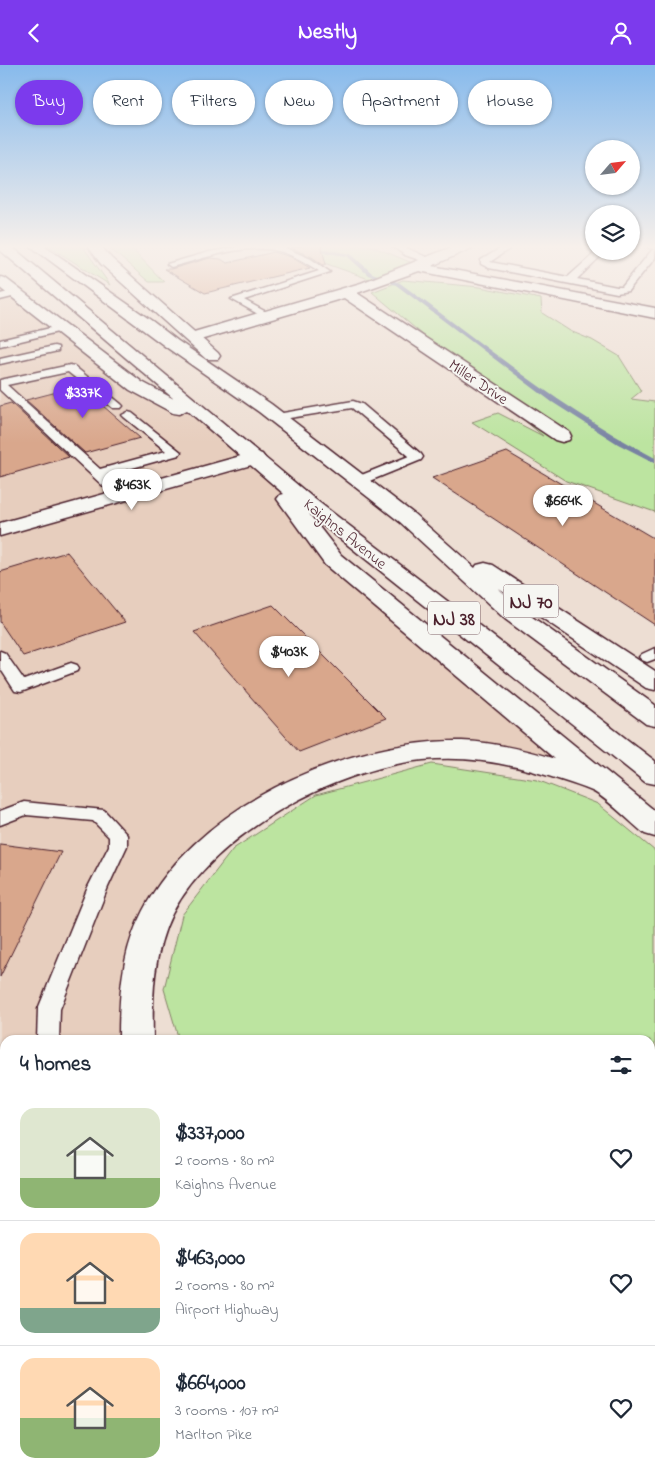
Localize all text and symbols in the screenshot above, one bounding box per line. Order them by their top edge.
text: Nestly [298,17,357,49]
icon: back [20,19,48,47]
icon: person [607,19,635,47]
chip: Buy [15,80,83,125]
chip: Rent [93,80,162,125]
chip: Filters [172,80,255,125]
chip: New [265,80,333,125]
chip: Apartment [343,80,458,125]
chip: House [468,80,552,125]
north arrow [585,140,640,195]
map controls [585,140,640,260]
button: layers [585,205,640,260]
street label: Miller Drive [443,354,513,412]
pin: $337K [48,377,118,419]
text: $337K [64,381,102,405]
pin: $463K [97,469,167,511]
text: $463K [113,473,151,497]
pin: $664K [528,485,598,527]
text: $664K [544,489,582,513]
street label: Kaighns Avenue [298,493,392,576]
road number: NJ 70 [504,585,558,617]
road number: NJ 38 [428,601,480,635]
pin: $403K [254,635,324,678]
text: $403K [270,640,308,664]
text: 4 homes [20,1050,91,1080]
icon: filters [607,1051,635,1079]
text: $337,000 [175,1119,245,1149]
icon: home [60,1128,120,1188]
icon: heart [607,1144,635,1172]
text: 2 rooms · 80 m² [175,1149,275,1173]
text: Kaighns Avenue [175,1173,276,1197]
text: $463,000 [175,1244,245,1274]
icon: home [60,1253,120,1313]
icon: heart [607,1269,635,1297]
text: 2 rooms · 80 m² [175,1274,275,1298]
text: Airport Highway [175,1298,278,1322]
text: $664,000 [175,1369,246,1399]
icon: home [60,1378,120,1438]
icon: heart [607,1394,635,1422]
text: 3 rooms · 107 m² [175,1399,279,1423]
text: Marlton Pike [175,1423,252,1447]

